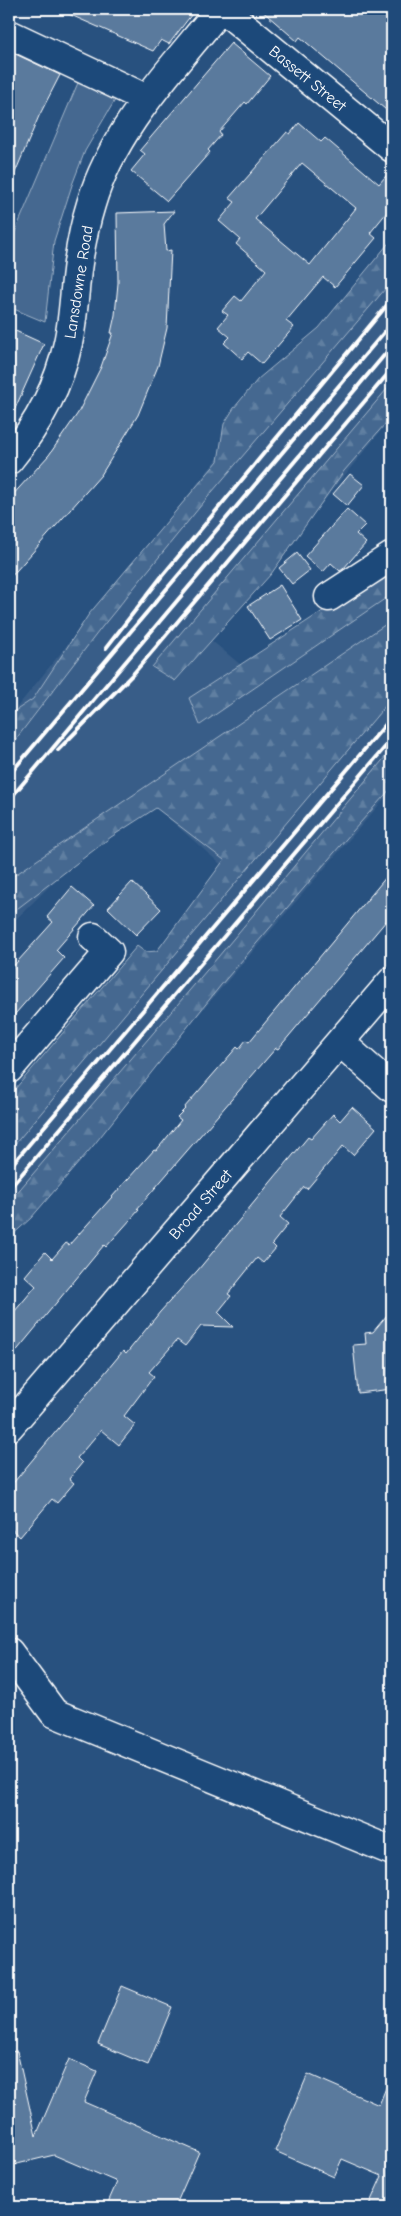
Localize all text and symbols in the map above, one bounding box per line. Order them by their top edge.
street label: Bassett Street [265,42,350,116]
street label: Lansdowne Road [61,224,97,340]
street label: Broad Street [166,1166,236,1243]

